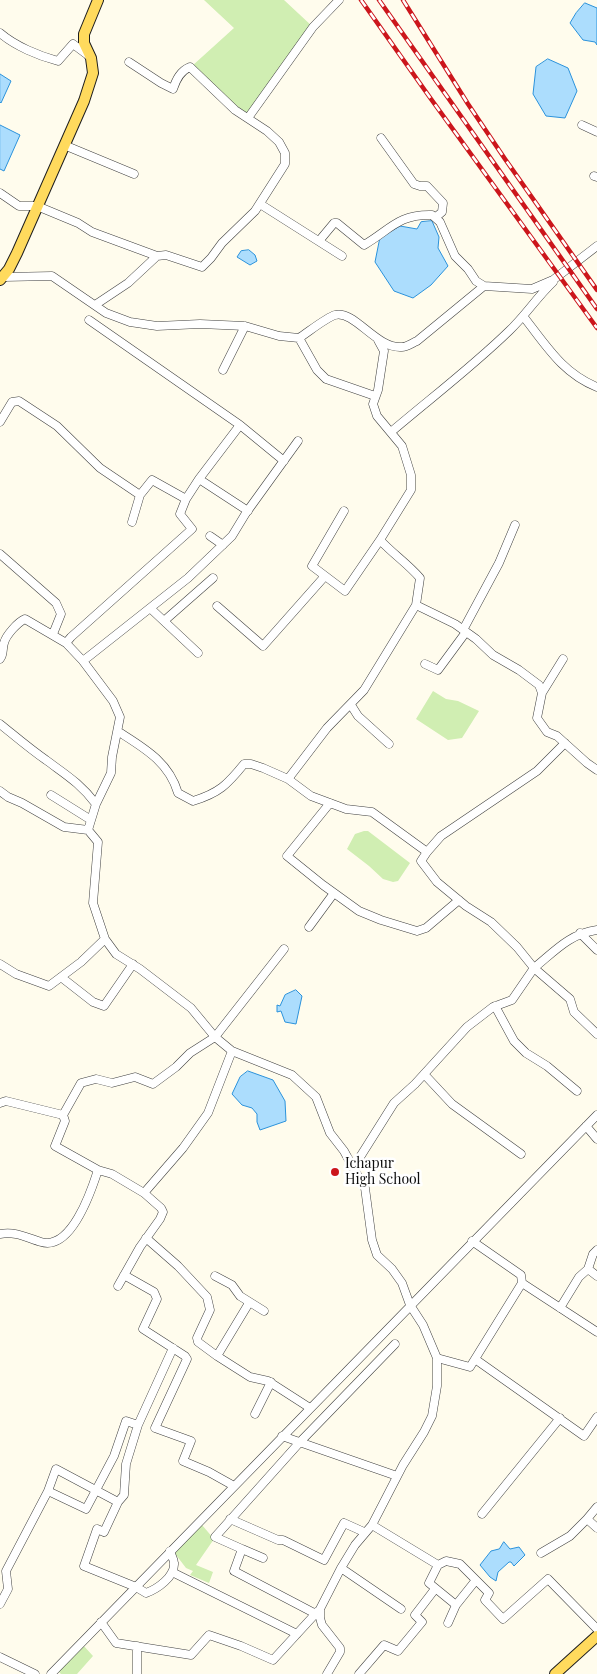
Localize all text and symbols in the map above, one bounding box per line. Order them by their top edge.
place label: Ichapur High School [345,1156,421,1188]
marker: Ichapur High School [329,1166,341,1178]

